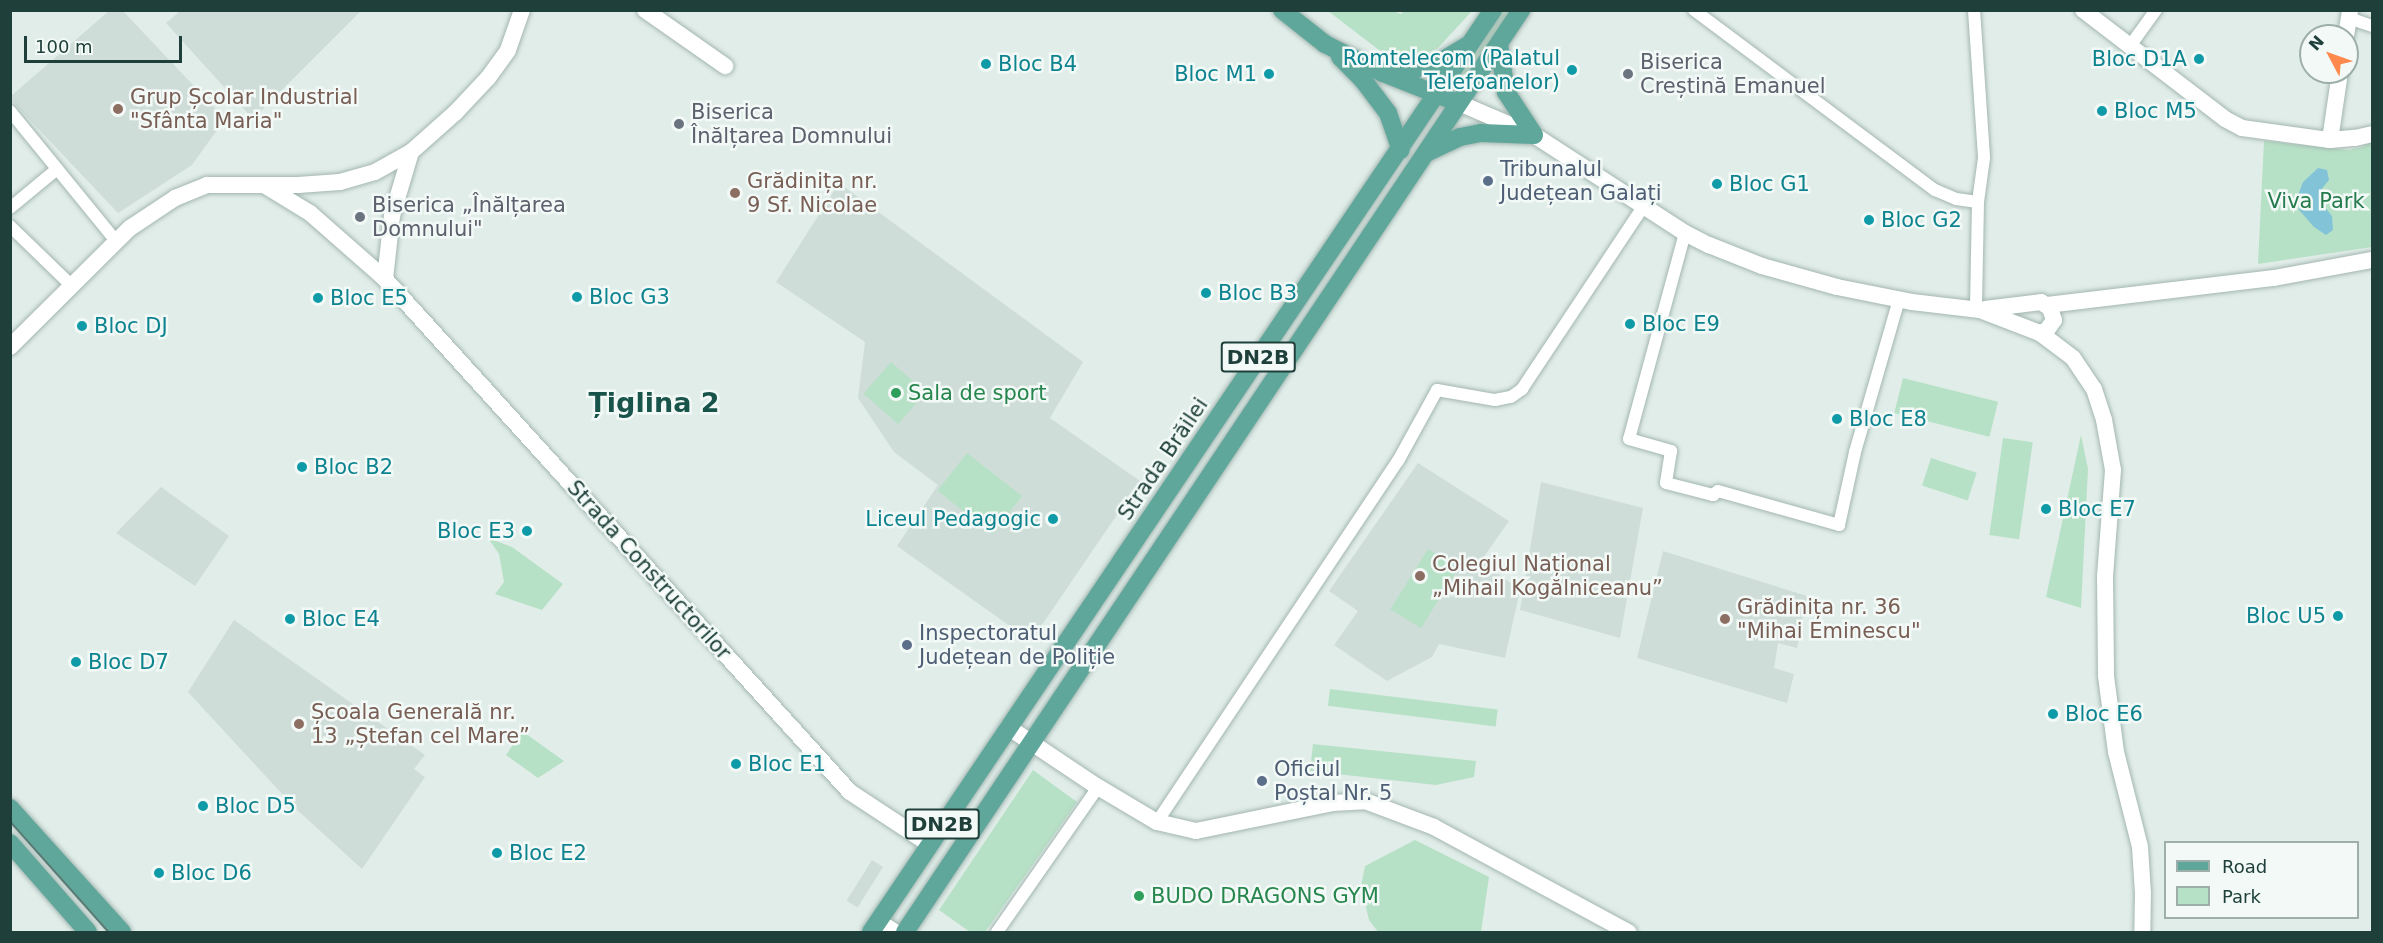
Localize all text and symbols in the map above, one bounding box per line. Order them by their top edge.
scale bar [27,24,184,62]
north arrow [2299,24,2359,84]
text: N [2305,32,2328,54]
text: 100 m [35,36,93,57]
place label: Romtelecom (Palatul Telefoanelor) [1343,45,1560,95]
place label: Bloc D1A [2092,46,2187,72]
place label: Biserica Creștină Emanuel [1640,49,1826,99]
place label: Bloc B4 [998,51,1077,77]
marker: Bloc D1A [2192,52,2206,66]
marker: Bloc B4 [979,57,993,71]
place label: Bloc M1 [1174,61,1257,87]
marker: Romtelecom (Palatul Telefoanelor) [1565,63,1579,77]
marker: Bloc M1 [1262,67,1276,81]
marker: Biserica Creștină Emanuel [1621,67,1635,81]
place label: Grup Școlar Industrial "Sfânta Maria" [130,84,358,134]
place label: Bloc M5 [2114,98,2197,124]
place label: Biserica Înălțarea Domnului [691,99,892,149]
marker: Grup Școlar Industrial "Sfânta Maria" [111,102,125,116]
marker: Bloc M5 [2095,104,2109,118]
marker: Biserica Înălțarea Domnului [672,117,686,131]
place label: Tribunalul Județean Galați [1500,156,1662,206]
place label: Grădinița nr. 9 Sf. Nicolae [747,168,878,218]
place label: Bloc G1 [1729,171,1810,197]
marker: Tribunalul Județean Galați [1481,174,1495,188]
marker: Bloc G1 [1710,177,1724,191]
marker: Grădinița nr. 9 Sf. Nicolae [728,186,742,200]
park label: Viva Park [2267,188,2365,214]
place label: Biserica „Înălțarea Domnului" [372,192,566,242]
place label: Bloc G2 [1881,207,1962,233]
marker: Biserica „Înălțarea Domnului" [353,210,367,224]
marker: Bloc G2 [1862,213,1876,227]
place label: Bloc B3 [1218,280,1297,306]
place label: Bloc G3 [589,284,670,310]
place label: Bloc E5 [330,285,408,311]
marker: Bloc B3 [1199,286,1213,300]
marker: Bloc G3 [570,290,584,304]
marker: Bloc E5 [311,291,325,305]
place label: Bloc E9 [1642,311,1720,337]
place label: Bloc DJ [94,313,168,339]
marker: Bloc E9 [1623,317,1637,331]
marker: Bloc DJ [75,319,89,333]
road number: DN2B [1220,340,1296,374]
place label: Sala de sport [908,380,1046,406]
marker: Sala de sport [889,386,903,400]
district label: Țiglina 2 [588,387,720,419]
street label: Strada Brăilei [1113,393,1213,525]
place label: Bloc E8 [1849,406,1927,432]
marker: Bloc E8 [1830,412,1844,426]
place label: Bloc B2 [314,454,393,480]
marker: Bloc B2 [295,460,309,474]
street label: Strada Constructorilor [562,475,736,665]
place label: Bloc E7 [2058,496,2136,522]
marker: Bloc E7 [2039,502,2053,516]
place label: Liceul Pedagogic [865,506,1041,532]
marker: Liceul Pedagogic [1046,512,1060,526]
place label: Bloc E3 [437,518,515,544]
marker: Bloc E3 [520,524,534,538]
place label: Colegiul Național „Mihail Kogălniceanu” [1432,551,1663,601]
marker: Colegiul Național „Mihail Kogălniceanu” [1413,569,1427,583]
place label: Grădinița nr. 36 "Mihai Eminescu" [1737,594,1921,644]
place label: Bloc U5 [2246,603,2326,629]
place label: Bloc E4 [302,606,380,632]
marker: Bloc U5 [2331,609,2345,623]
marker: Bloc E4 [283,612,297,626]
marker: Grădinița nr. 36 "Mihai Eminescu" [1718,612,1732,626]
place label: Inspectoratul Județean de Poliție [919,620,1115,670]
marker: Inspectoratul Județean de Poliție [900,638,914,652]
place label: Bloc D7 [88,649,169,675]
marker: Bloc D7 [69,655,83,669]
place label: Școala Generală nr. 13 „Ștefan cel Mare” [311,699,530,749]
place label: Bloc E6 [2065,701,2143,727]
marker: Bloc E6 [2046,707,2060,721]
marker: Școala Generală nr. 13 „Ștefan cel Mare” [292,717,306,731]
place label: Bloc E1 [748,751,826,777]
place label: Oficiul Poștal Nr. 5 [1274,756,1392,806]
marker: Bloc E1 [729,757,743,771]
marker: Oficiul Poștal Nr. 5 [1255,774,1269,788]
place label: Bloc D5 [215,793,296,819]
marker: Bloc D5 [196,799,210,813]
road number: DN2B [904,807,980,841]
place label: Bloc E2 [509,840,587,866]
legend [2164,841,2359,919]
marker: Bloc E2 [490,846,504,860]
text: Road [2222,856,2267,877]
place label: Bloc D6 [171,860,252,886]
marker: Bloc D6 [152,866,166,880]
place label: BUDO DRAGONS GYM [1151,883,1379,909]
text: Park [2222,886,2261,907]
marker: BUDO DRAGONS GYM [1132,889,1146,903]

